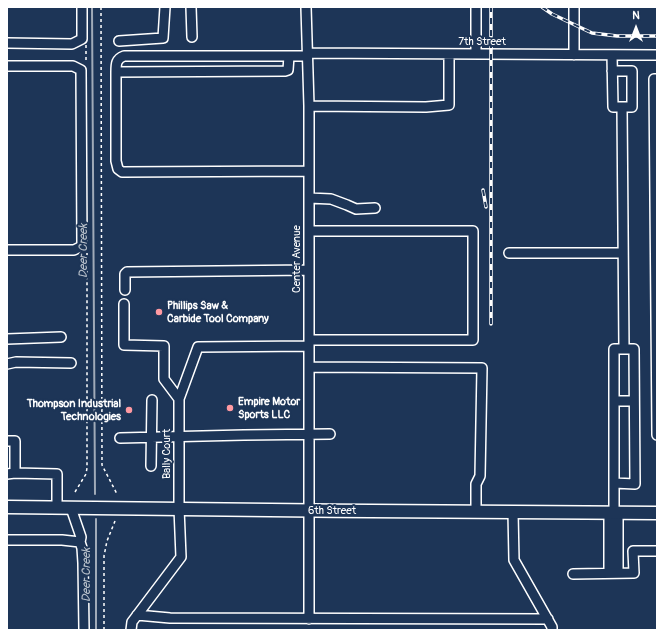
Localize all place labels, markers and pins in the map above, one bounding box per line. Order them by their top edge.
place label: Phillips Saw & Carbide Tool Company [167,299,269,325]
marker: Phillips Saw & Carbide Tool Company [154,307,164,317]
place label: Empire Motor Sports LLC [238,395,300,421]
place label: Thompson Industrial Technologies [27,397,121,423]
marker: Empire Motor Sports LLC [225,403,235,413]
marker: Thompson Industrial Technologies [124,405,134,415]

